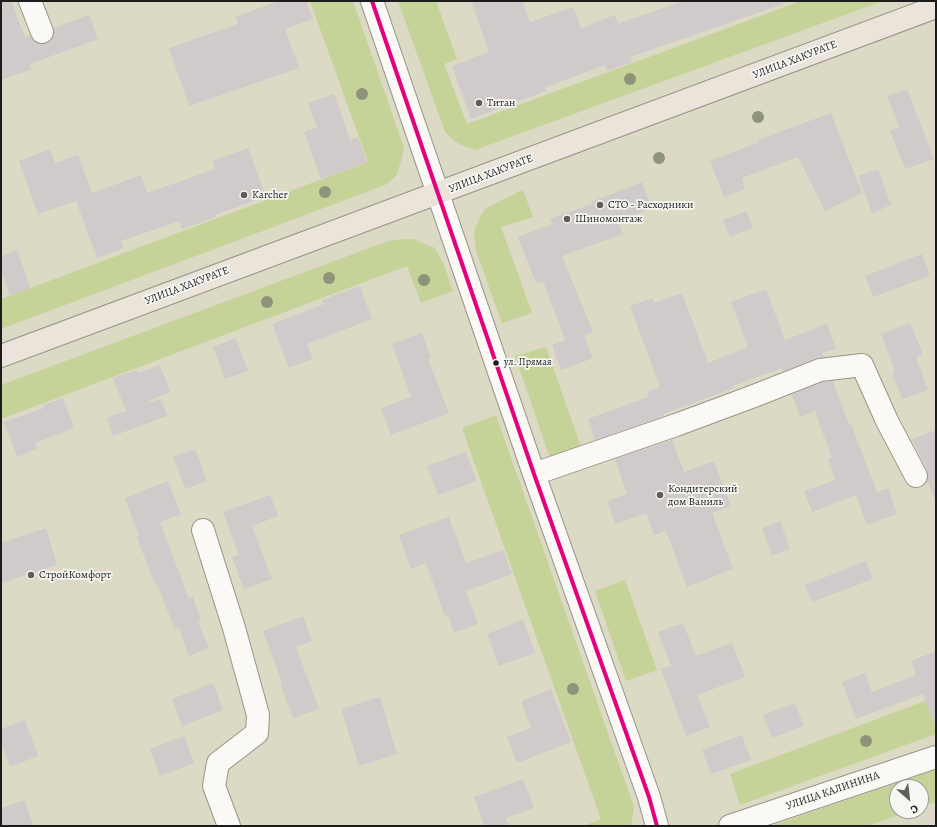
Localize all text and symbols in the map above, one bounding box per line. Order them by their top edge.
street label: УЛИЦА ХАКУРАТЕ [751,38,839,82]
place label: Титан [487,96,515,110]
marker: Титан [474,98,484,108]
street label: УЛИЦА ХАКУРАТЕ [447,152,535,196]
place label: Karcher [252,188,288,202]
marker: Karcher [239,190,249,200]
place label: СТО - Расходники [608,198,694,212]
marker: СТО - Расходники [595,200,605,210]
place label: Шиномонтаж [575,212,643,226]
marker: Шиномонтаж [562,214,572,224]
street label: УЛИЦА ХАКУРАТЕ [143,264,231,308]
place label: ул. Прямая [504,357,552,369]
marker: ул. Прямая [491,358,501,368]
place label: Кондитерский дом Ваниль [668,482,738,508]
marker: Кондитерский дом Ваниль [655,490,665,500]
place label: СтройКомфорт [39,568,111,582]
marker: СтройКомфорт [26,570,36,580]
street label: УЛИЦА КАЛИНИНА [785,769,881,813]
north arrow [889,779,929,819]
text: С [908,801,921,817]

